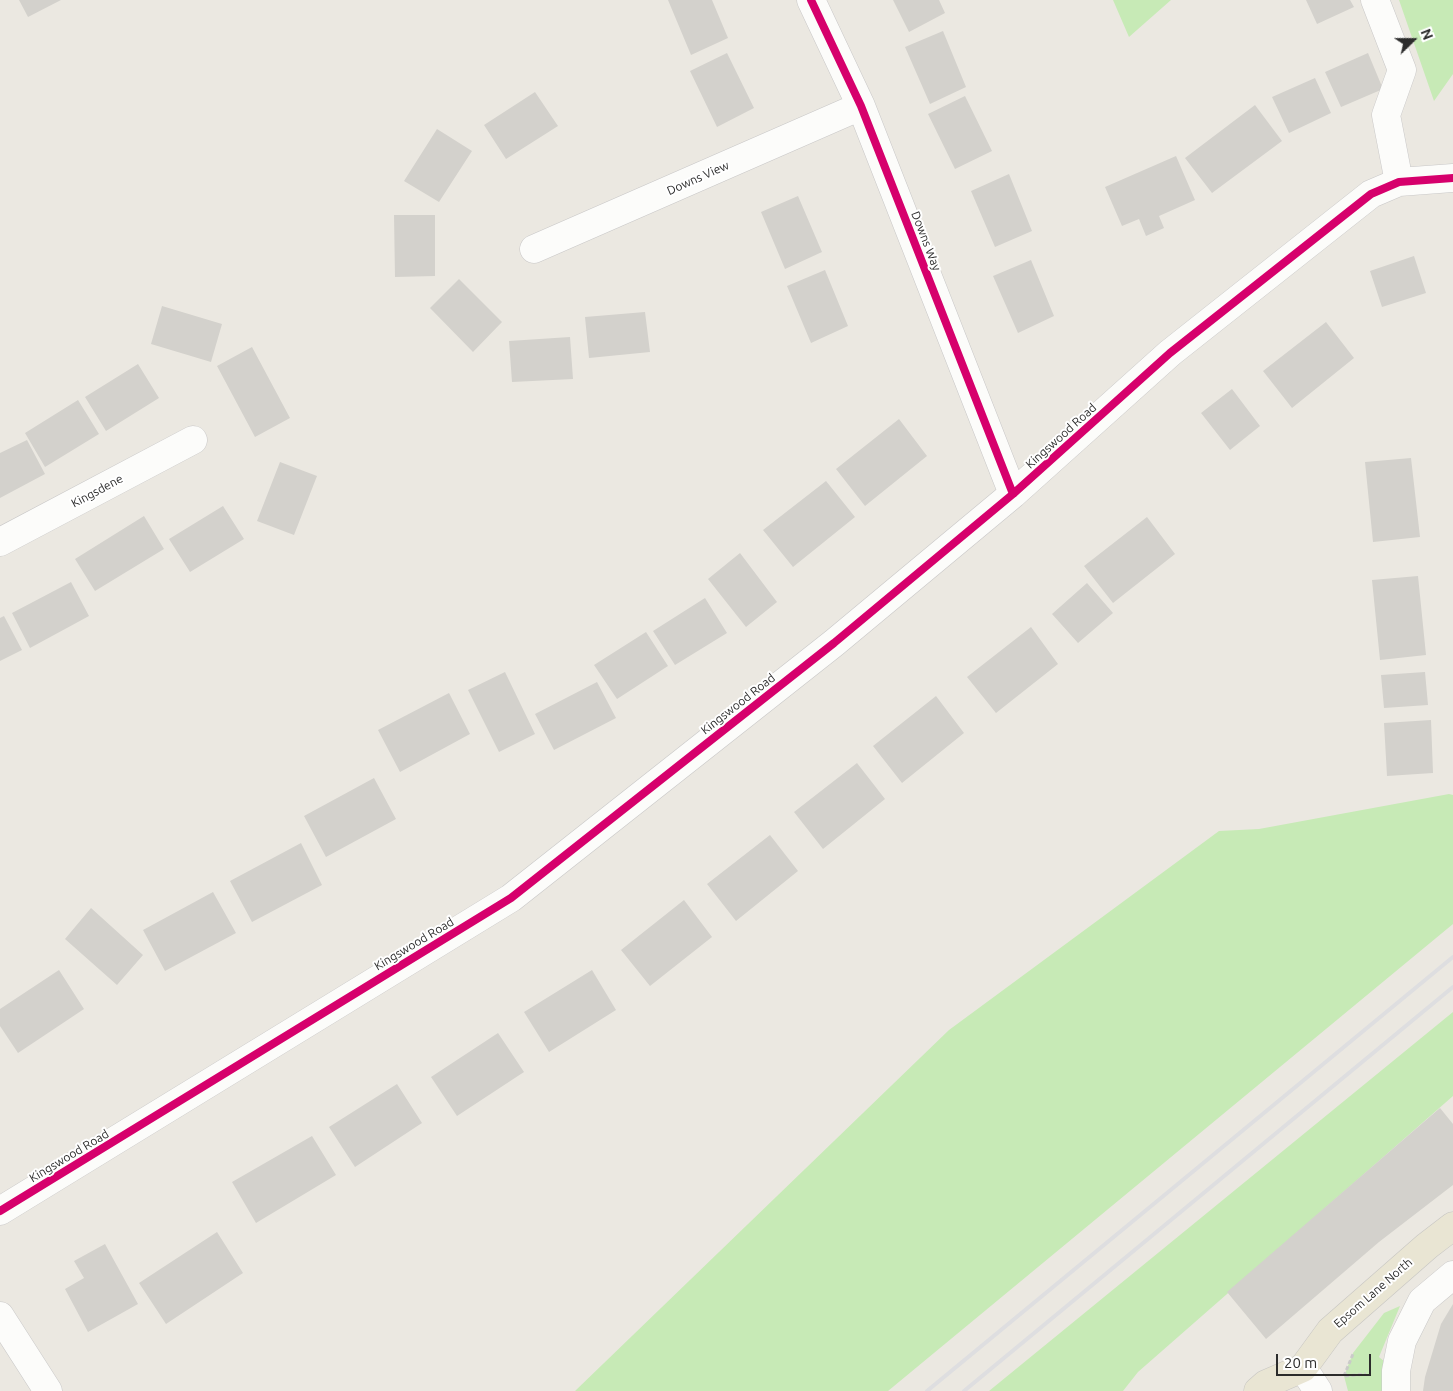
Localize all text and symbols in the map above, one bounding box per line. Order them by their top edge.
north arrow [1388,15,1438,65]
text: N [1418,27,1436,42]
street label: Downs View [665,158,731,198]
street label: Downs Way [908,209,944,273]
street label: Kingswood Road [1023,400,1099,472]
street label: Kingsdene [69,471,125,511]
street label: Kingswood Road [698,671,778,737]
street label: Kingswood Road [372,915,456,973]
street label: Kingswood Road [27,1127,111,1185]
street label: Epsom Lane North [1331,1255,1415,1331]
scale bar [1278,1344,1373,1376]
text: 20 m [1284,1354,1317,1371]

